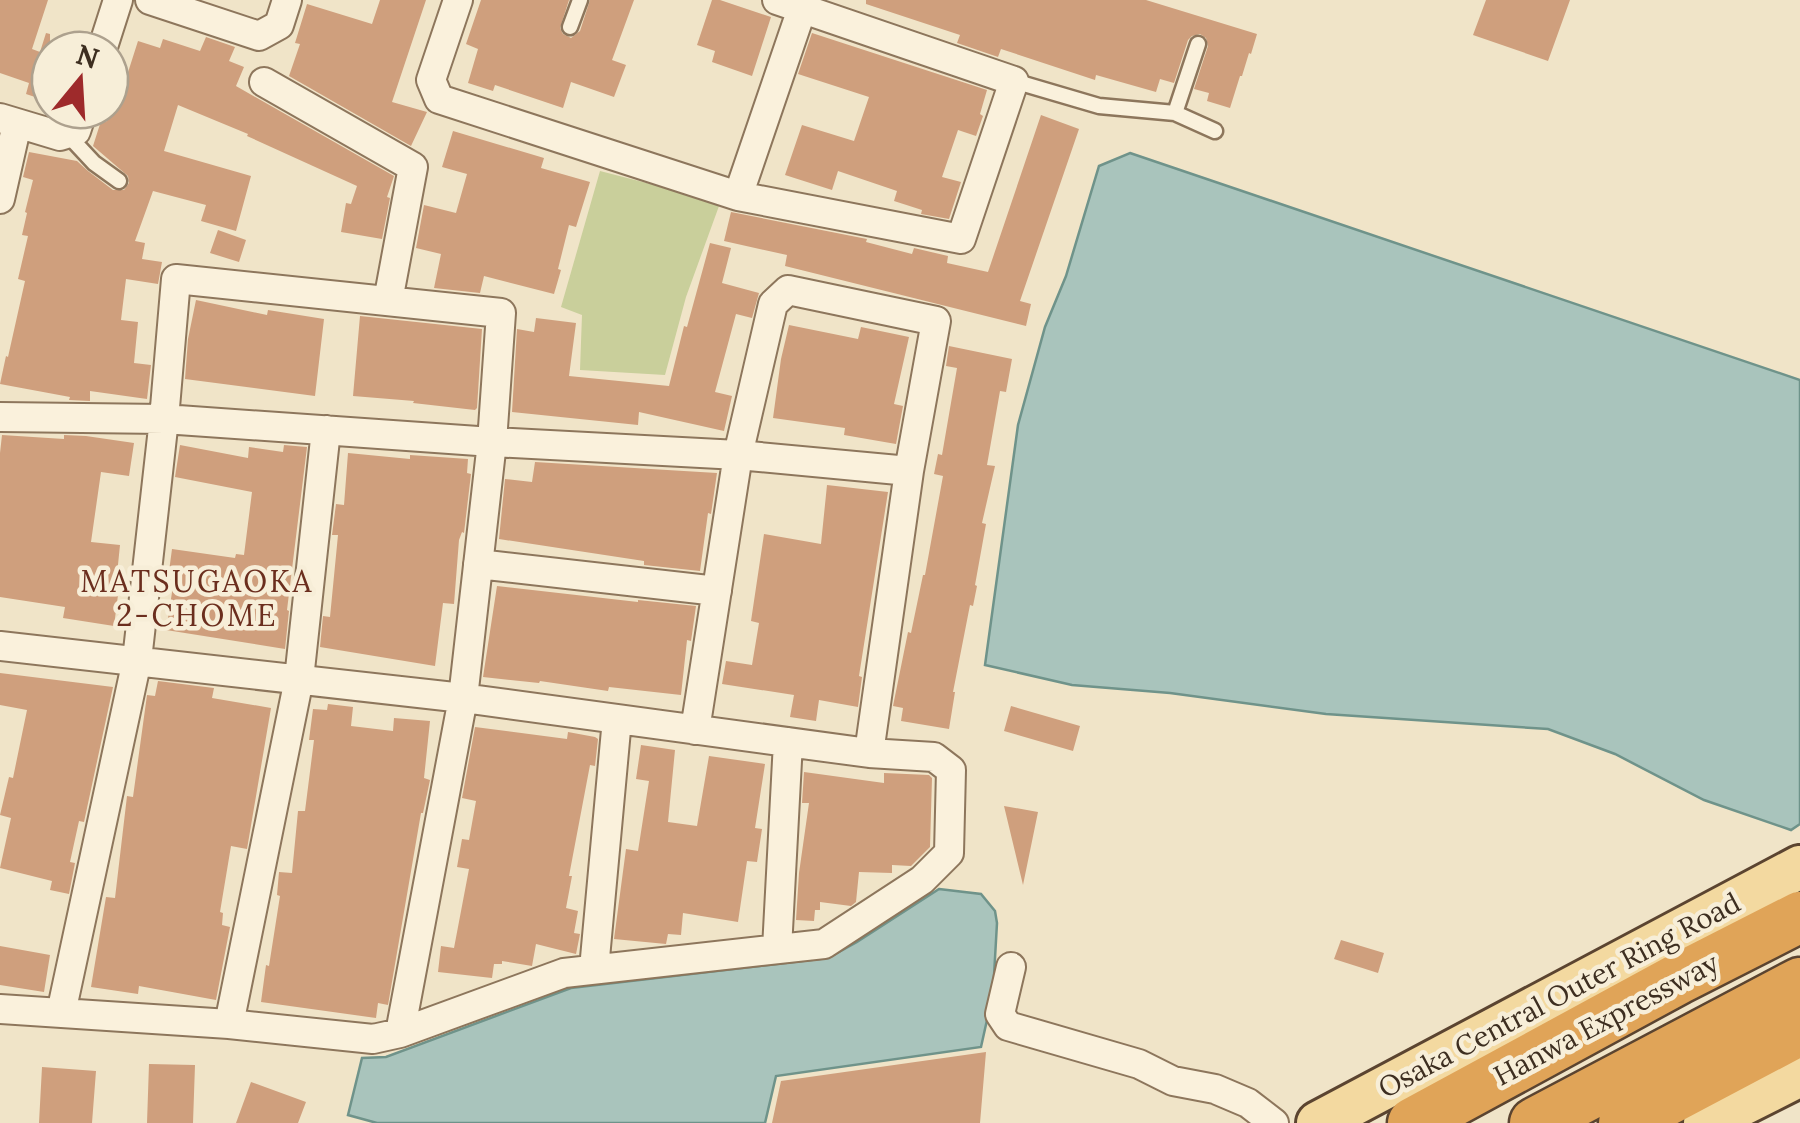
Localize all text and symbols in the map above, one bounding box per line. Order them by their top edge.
north arrow [30,30,130,130]
text: N [72,36,104,77]
district label: MATSUGAOKA 2-CHOME [80,562,314,634]
street label: Osaka Central Outer Ring Road [1372,884,1746,1106]
street label: Hanwa Expressway [1487,944,1725,1093]

